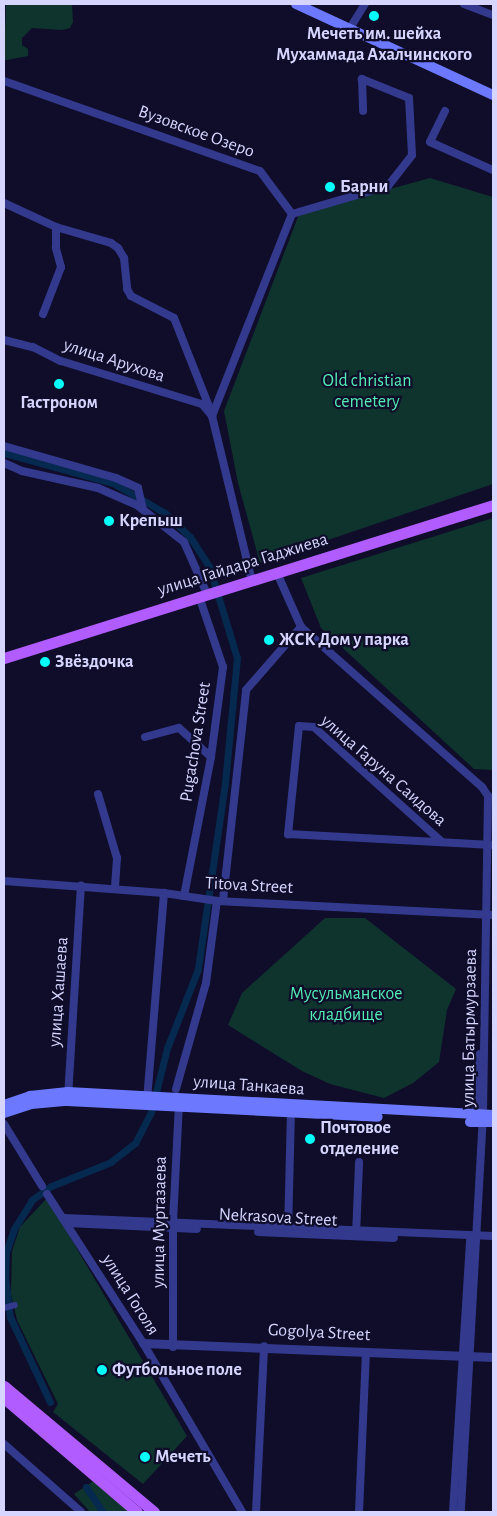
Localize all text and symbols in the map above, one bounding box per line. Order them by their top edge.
marker: Мечеть им. шейха Мухаммада Ахалчинского [368,10,380,22]
place label: Мечеть им. шейха Мухаммада Ахалчинского [276,24,472,66]
street label: Вузовское Озеро [135,101,257,163]
place label: Барни [340,176,388,198]
marker: Барни [324,181,336,193]
street label: улица Арухова [61,334,167,388]
park label: Old сhristian cemetery [323,371,411,414]
marker: Гастроном [53,378,65,390]
place label: Гастроном [20,392,98,414]
place label: Крепыш [119,510,183,532]
marker: Крепыш [103,515,115,527]
street label: улица Гайдара Гаджиева [155,529,331,601]
place label: ЖСК Дом у парка [279,629,409,651]
marker: ЖСК Дом у парка [263,634,275,646]
place label: Звёздочка [55,651,134,673]
marker: Звёздочка [39,656,51,668]
street label: Pugachova Street [176,681,216,803]
street label: улица Гаруна Саидова [316,711,450,831]
street label: Titova Street [204,873,294,899]
street label: улица Хашаева [44,936,74,1048]
street label: улица Батырмурзаева [458,949,482,1107]
park label: Мусульманское кладбище [290,984,402,1026]
street label: улица Танкаева [193,1071,305,1101]
place label: Почтовое отделение [320,1118,399,1160]
marker: Почтовое отделение [304,1133,316,1145]
street label: улица Муртазаева [148,1156,172,1288]
street label: Nekrasova Street [218,1204,338,1232]
street label: улица Гоголя [97,1251,163,1339]
street label: Gogolya Street [267,1320,371,1346]
place label: Футбольное поле [112,1359,242,1381]
marker: Футбольное поле [96,1364,108,1376]
place label: Мечеть [155,1446,211,1468]
marker: Мечеть [139,1451,151,1463]

